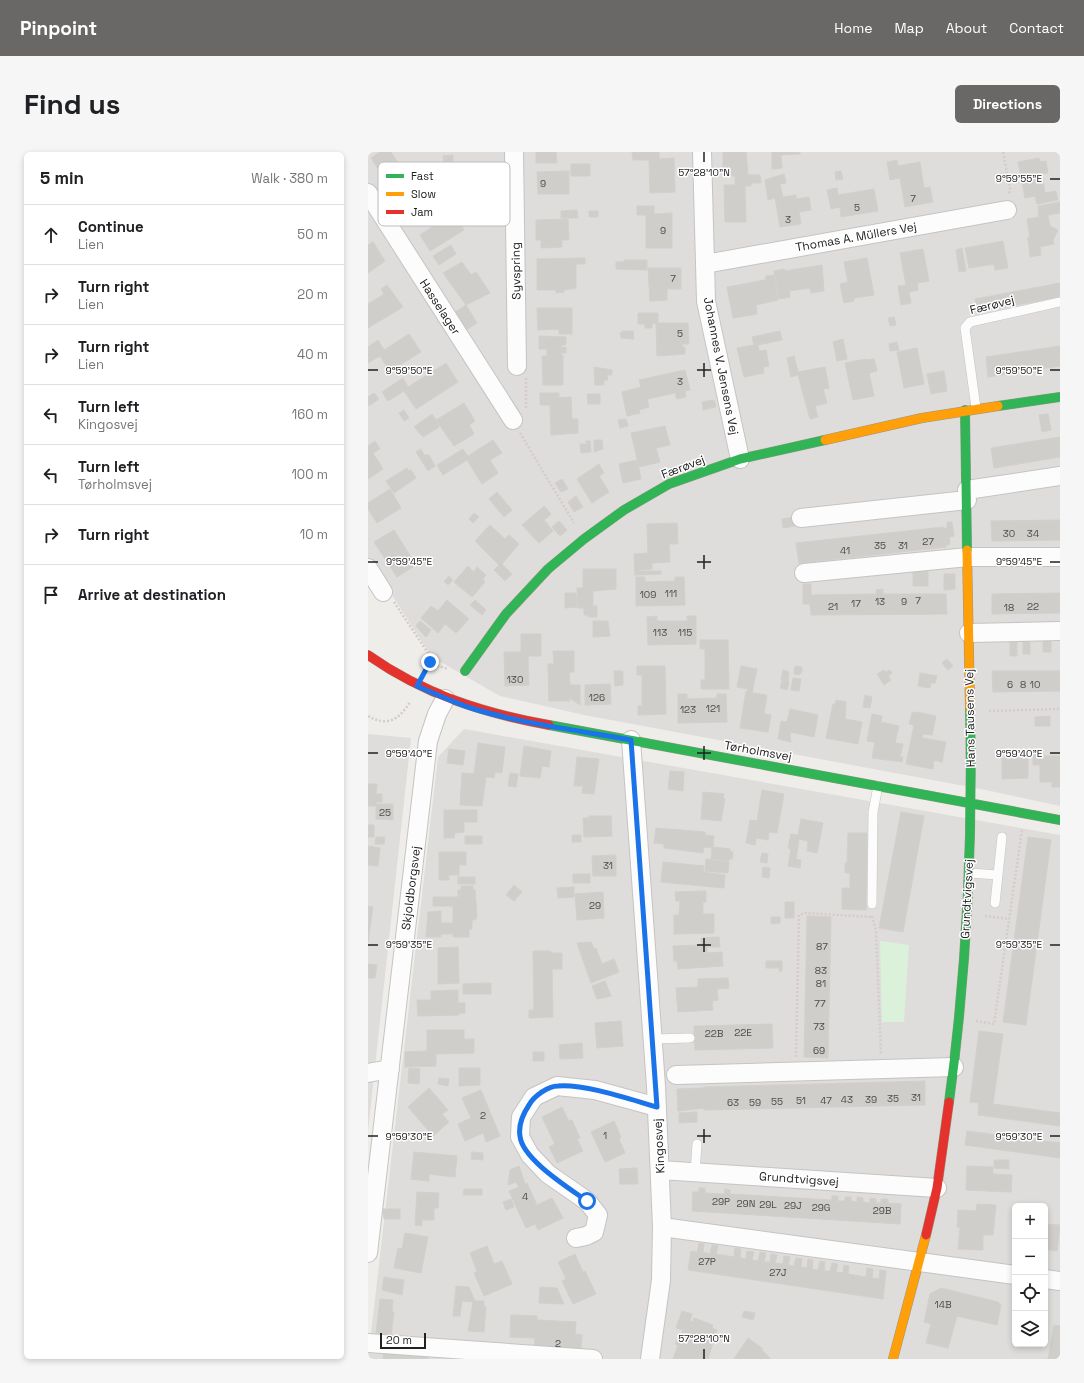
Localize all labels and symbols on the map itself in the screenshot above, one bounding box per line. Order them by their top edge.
legend [378,162,510,226]
text: 57°28'10"N [678,166,730,179]
text: Fast [411,169,434,183]
text: 9°59'55"E [996,172,1043,185]
house number: 9 [540,177,546,190]
text: Slow [411,187,436,201]
house number: 7 [910,192,916,205]
house number: 5 [854,201,860,214]
text: Jam [411,205,433,219]
house number: 3 [785,213,791,226]
street label: Thomas A. Müllers Vej [794,218,918,256]
house number: 9 [660,224,666,237]
street label: Syvspring [507,242,525,300]
house number: 7 [670,272,676,285]
street label: Hasselager [416,276,464,338]
street label: Færøvej [968,292,1016,318]
street label: Johannes V. Jensens Vej [700,296,742,436]
house number: 5 [677,327,683,340]
text: 9°59'50"E [386,364,433,377]
text: 9°59'50"E [996,364,1043,377]
house number: 3 [677,375,683,388]
street label: Færøvej [659,451,707,483]
house number: 30 [1003,527,1015,540]
house number: 34 [1027,527,1039,540]
house number: 27 [922,535,934,548]
house number: 35 [874,539,886,552]
house number: 31 [898,539,908,552]
house number: 41 [840,544,850,557]
text: 9°59'45"E [386,555,432,568]
text: 9°59'45"E [996,555,1042,568]
house number: 111 [665,587,677,600]
house number: 109 [640,588,656,601]
house number: 7 [915,594,921,607]
house number: 13 [875,595,885,608]
house number: 9 [901,595,907,608]
house number: 17 [851,597,861,610]
house number: 21 [828,600,838,613]
house number: 22 [1027,600,1039,613]
house number: 18 [1004,601,1014,614]
house number: 113 [653,626,667,639]
house number: 115 [678,626,692,639]
route end [421,653,439,671]
street label: Hans Tausens Vej [961,669,979,767]
house number: 130 [507,673,523,686]
house number: 6 [1007,678,1013,691]
house number: 8 [1020,678,1026,691]
house number: 10 [1030,678,1040,691]
house number: 126 [589,691,605,704]
house number: 121 [706,702,720,715]
house number: 123 [680,703,696,716]
street label: Tørholmsvej [723,737,793,765]
text: 9°59'40"E [386,747,433,760]
text: 9°59'40"E [996,747,1043,760]
house number: 25 [379,806,391,819]
street label: Skjoldborgsvej [398,845,424,931]
house number: 31 [603,859,613,872]
street label: Grundtvigsvej [957,859,977,939]
house number: 29 [589,899,601,912]
text: 9°59'35"E [386,938,433,951]
text: 9°59'35"E [996,938,1043,951]
house number: 87 [816,940,828,953]
house number: 83 [815,964,827,977]
house number: 81 [816,977,826,990]
house number: 77 [814,997,826,1010]
house number: 73 [813,1020,825,1033]
house number: 22E [734,1026,752,1039]
house number: 22B [705,1027,724,1040]
house number: 69 [813,1044,825,1057]
house number: 31 [911,1091,921,1104]
house number: 35 [887,1092,899,1105]
house number: 43 [841,1093,853,1106]
house number: 39 [865,1093,877,1106]
house number: 51 [796,1094,806,1107]
house number: 47 [820,1094,832,1107]
house number: 55 [771,1095,783,1108]
house number: 63 [727,1096,739,1109]
house number: 59 [749,1096,761,1109]
house number: 2 [480,1109,486,1122]
street label: Kingosvej [650,1118,668,1174]
house number: 1 [603,1129,607,1142]
text: 9°59'30"E [386,1130,433,1143]
text: 9°59'30"E [996,1130,1043,1143]
street label: Grundtvigsvej [759,1168,839,1190]
house number: 4 [522,1190,528,1203]
route start [578,1192,596,1210]
house number: 29P [712,1195,730,1208]
house number: 29N [737,1197,755,1210]
house number: 29L [759,1198,777,1211]
house number: 29J [784,1199,802,1212]
house number: 29G [812,1201,830,1214]
house number: 29B [873,1204,892,1217]
house number: 27P [698,1255,716,1268]
house number: 27J [769,1266,787,1279]
house number: 14B [934,1298,952,1311]
scale bar [380,1331,426,1350]
text: 57°28'10"N [678,1332,730,1345]
house number: 2 [555,1337,561,1350]

